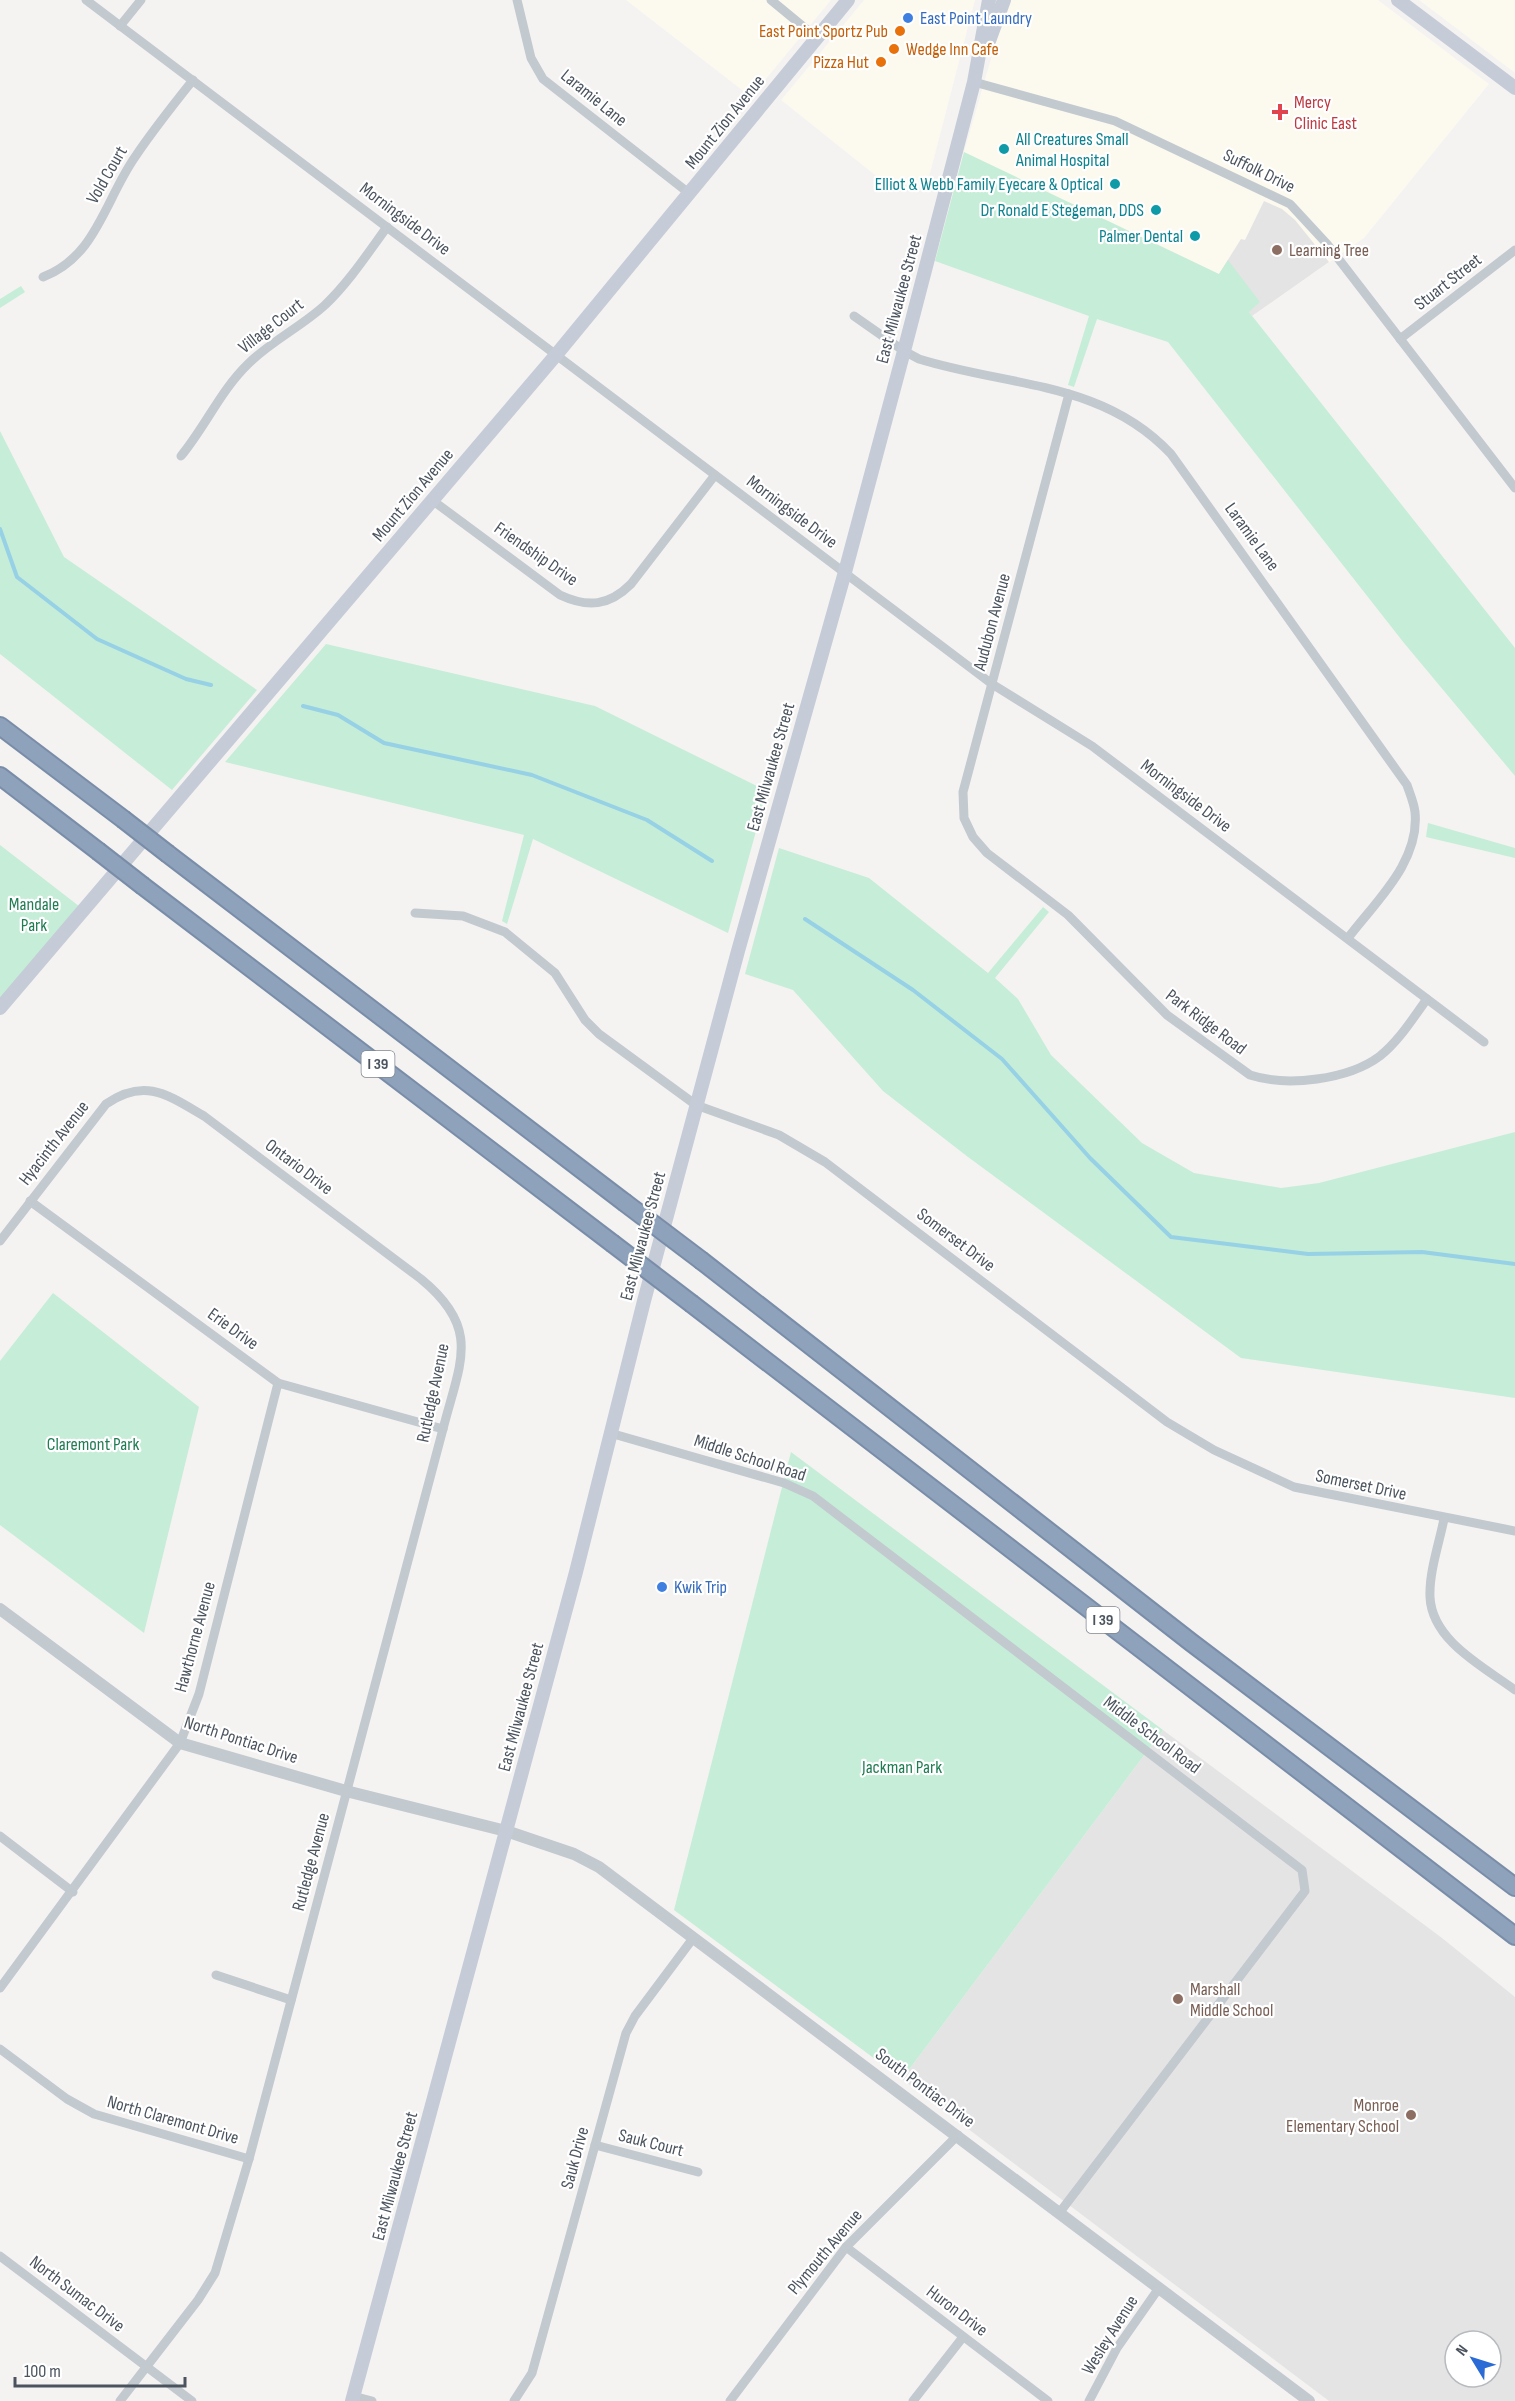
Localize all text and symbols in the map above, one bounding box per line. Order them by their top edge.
place label: East Point Laundry [920,8,1032,29]
marker: East Point Laundry [901,11,915,25]
place label: East Point Sportz Pub [759,21,888,42]
marker: East Point Sportz Pub [893,24,907,38]
place label: Wedge Inn Cafe [906,39,999,60]
marker: Wedge Inn Cafe [887,42,901,56]
place label: Pizza Hut [813,52,869,73]
marker: Pizza Hut [874,55,888,69]
street label: Laramie Lane [557,65,631,131]
street label: Mount Zion Avenue [681,71,769,173]
place label: Mercy Clinic East [1294,92,1357,134]
marker: Mercy Clinic East [1271,103,1289,121]
place label: All Creatures Small Animal Hospital [1015,129,1129,171]
street label: Vold Court [82,142,132,208]
marker: All Creatures Small Animal Hospital [997,142,1011,156]
street label: Suffolk Drive [1220,145,1298,197]
place label: Elliot & Webb Family Eyecare & Optical [875,174,1103,195]
marker: Elliot & Webb Family Eyecare & Optical [1108,177,1122,191]
street label: Morningside Drive [356,178,454,260]
place label: Dr Ronald E Stegeman, DDS [981,200,1144,221]
marker: Dr Ronald E Stegeman, DDS [1149,203,1163,217]
place label: Palmer Dental [1099,226,1183,247]
marker: Palmer Dental [1188,229,1202,243]
street label: East Milwaukee Street [872,232,926,366]
place label: Learning Tree [1289,240,1369,261]
marker: Learning Tree [1270,243,1284,257]
street label: Stuart Street [1410,249,1486,315]
street label: Village Court [234,294,308,358]
street label: Mount Zion Avenue [368,444,458,546]
street label: Morningside Drive [743,471,841,553]
street label: Laramie Lane [1220,499,1284,575]
street label: Friendship Drive [490,518,582,590]
street label: Audubon Avenue [969,571,1015,674]
street label: East Milwaukee Street [743,700,799,834]
street label: Morningside Drive [1137,755,1235,837]
park label: Mandale Park [9,894,59,936]
street label: Park Ridge Road [1162,985,1250,1059]
road number: I 39 [362,1051,394,1077]
street label: Hyacinth Avenue [15,1097,93,1189]
street label: Ontario Drive [261,1135,337,1199]
street label: East Milwaukee Street [616,1169,670,1303]
street label: Somerset Drive [913,1204,999,1276]
street label: Erie Drive [204,1304,262,1354]
street label: Rutledge Avenue [412,1342,454,1444]
street label: Middle School Road [691,1430,809,1486]
park label: Claremont Park [47,1434,139,1455]
street label: Somerset Drive [1314,1465,1408,1505]
place label: Kwik Trip [674,1577,727,1598]
street label: Hawthorne Avenue [170,1579,220,1695]
marker: Kwik Trip [655,1580,669,1594]
road number: I 39 [1086,1607,1120,1633]
street label: East Milwaukee Street [494,1640,548,1774]
street label: Middle School Road [1099,1692,1205,1778]
street label: North Pontiac Drive [182,1712,300,1768]
park label: Jackman Park [861,1757,942,1778]
street label: Rutledge Avenue [288,1811,334,1913]
place label: Marshall Middle School [1190,1979,1273,2021]
marker: Marshall Middle School [1171,1992,1185,2006]
street label: South Pontiac Drive [871,2044,979,2132]
street label: North Claremont Drive [105,2091,241,2149]
place label: Monroe Elementary School [1286,2095,1399,2137]
marker: Monroe Elementary School [1404,2108,1418,2122]
street label: East Milwaukee Street [368,2109,422,2243]
street label: Sauk Drive [557,2125,593,2191]
street label: Sauk Court [616,2125,686,2161]
street label: Plymouth Avenue [783,2205,867,2299]
street label: North Sumac Drive [25,2252,129,2336]
street label: Huron Drive [922,2281,992,2341]
street label: Wesley Avenue [1077,2292,1143,2378]
north arrow [1443,2329,1503,2389]
text: N [1452,2341,1472,2360]
scale bar [15,2350,184,2388]
text: 100 m [24,2361,61,2382]

